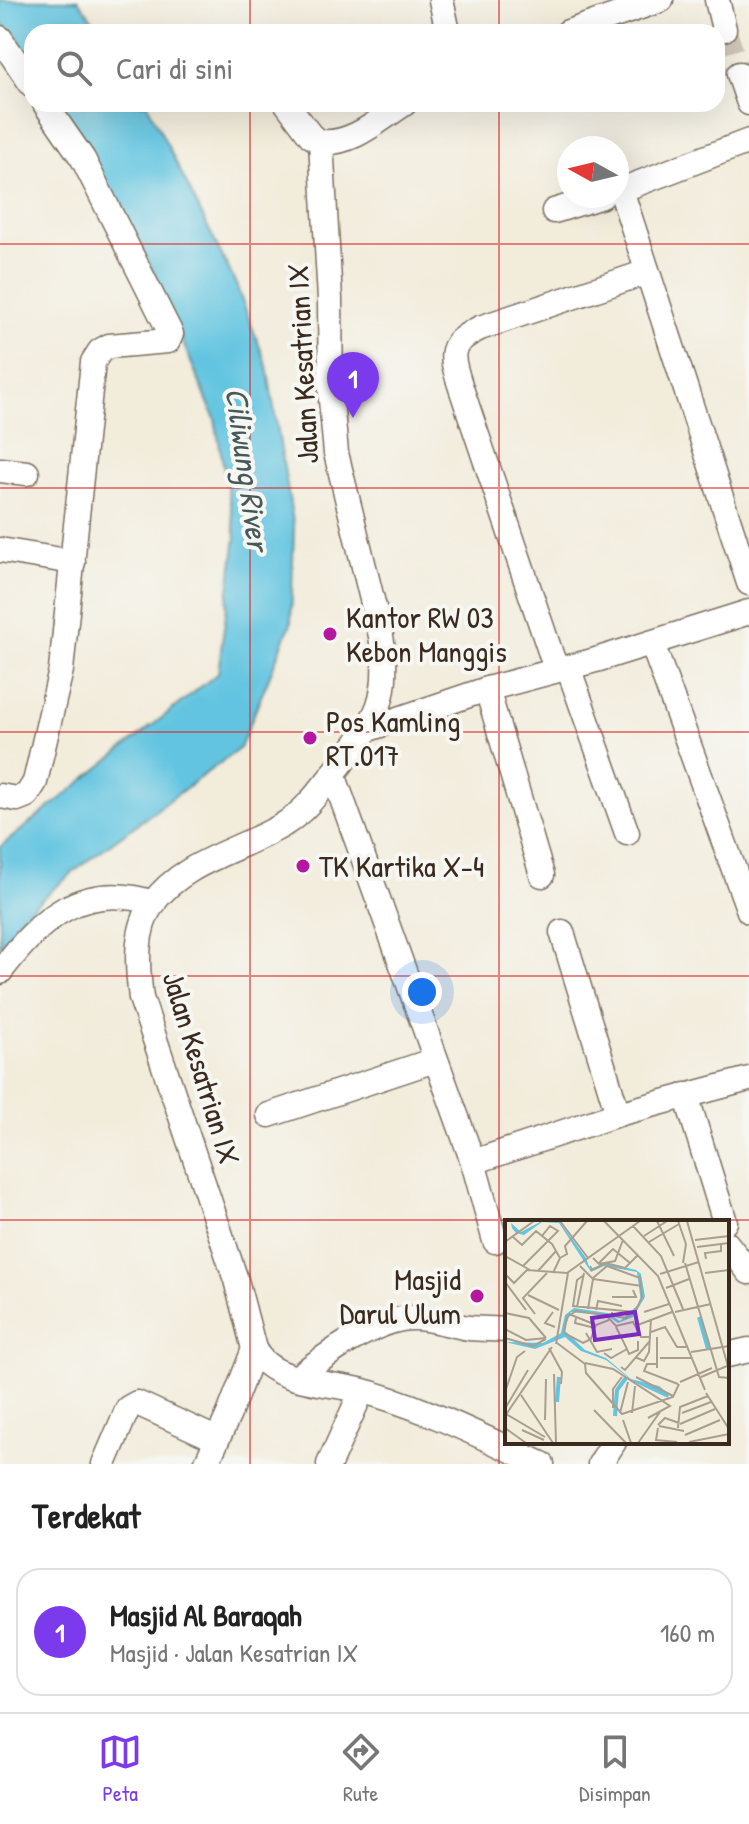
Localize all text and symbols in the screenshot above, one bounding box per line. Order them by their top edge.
search box [24,24,725,112]
icon: search [52,46,96,90]
text: Cari di sini [116,48,233,88]
north arrow [557,136,629,208]
street label: Jalan Kesatrian IX [277,263,327,465]
pin: 1 [327,352,379,418]
water label: Ciliwung River [215,385,281,557]
place label: Kantor RW 03 Kebon Manggis [346,597,507,671]
marker: Kantor RW 03 Kebon Manggis [321,625,339,643]
place label: Pos Kamling RT.017 [326,701,460,775]
marker: Pos Kamling RT.017 [301,729,319,747]
place label: TK Kartika X-4 [319,846,484,886]
marker: TK Kartika X-4 [294,857,312,875]
street label: Jalan Kesatrian IX [154,967,250,1169]
your location [402,972,442,1012]
inset map [505,1220,729,1444]
place label: Masjid Darul Ulum [340,1259,461,1333]
marker: Masjid Darul Ulum [468,1287,486,1305]
text: Terdekat [32,1493,140,1539]
text: Masjid Al Baraqah [110,1595,302,1635]
text: 1 [55,1615,65,1650]
text: 160 m [660,1615,715,1650]
text: Masjid · Jalan Kesatrian IX [110,1635,358,1670]
tab: Peta [98,1730,142,1808]
tab: Rute [339,1730,383,1808]
tab: Disimpan [579,1730,651,1808]

